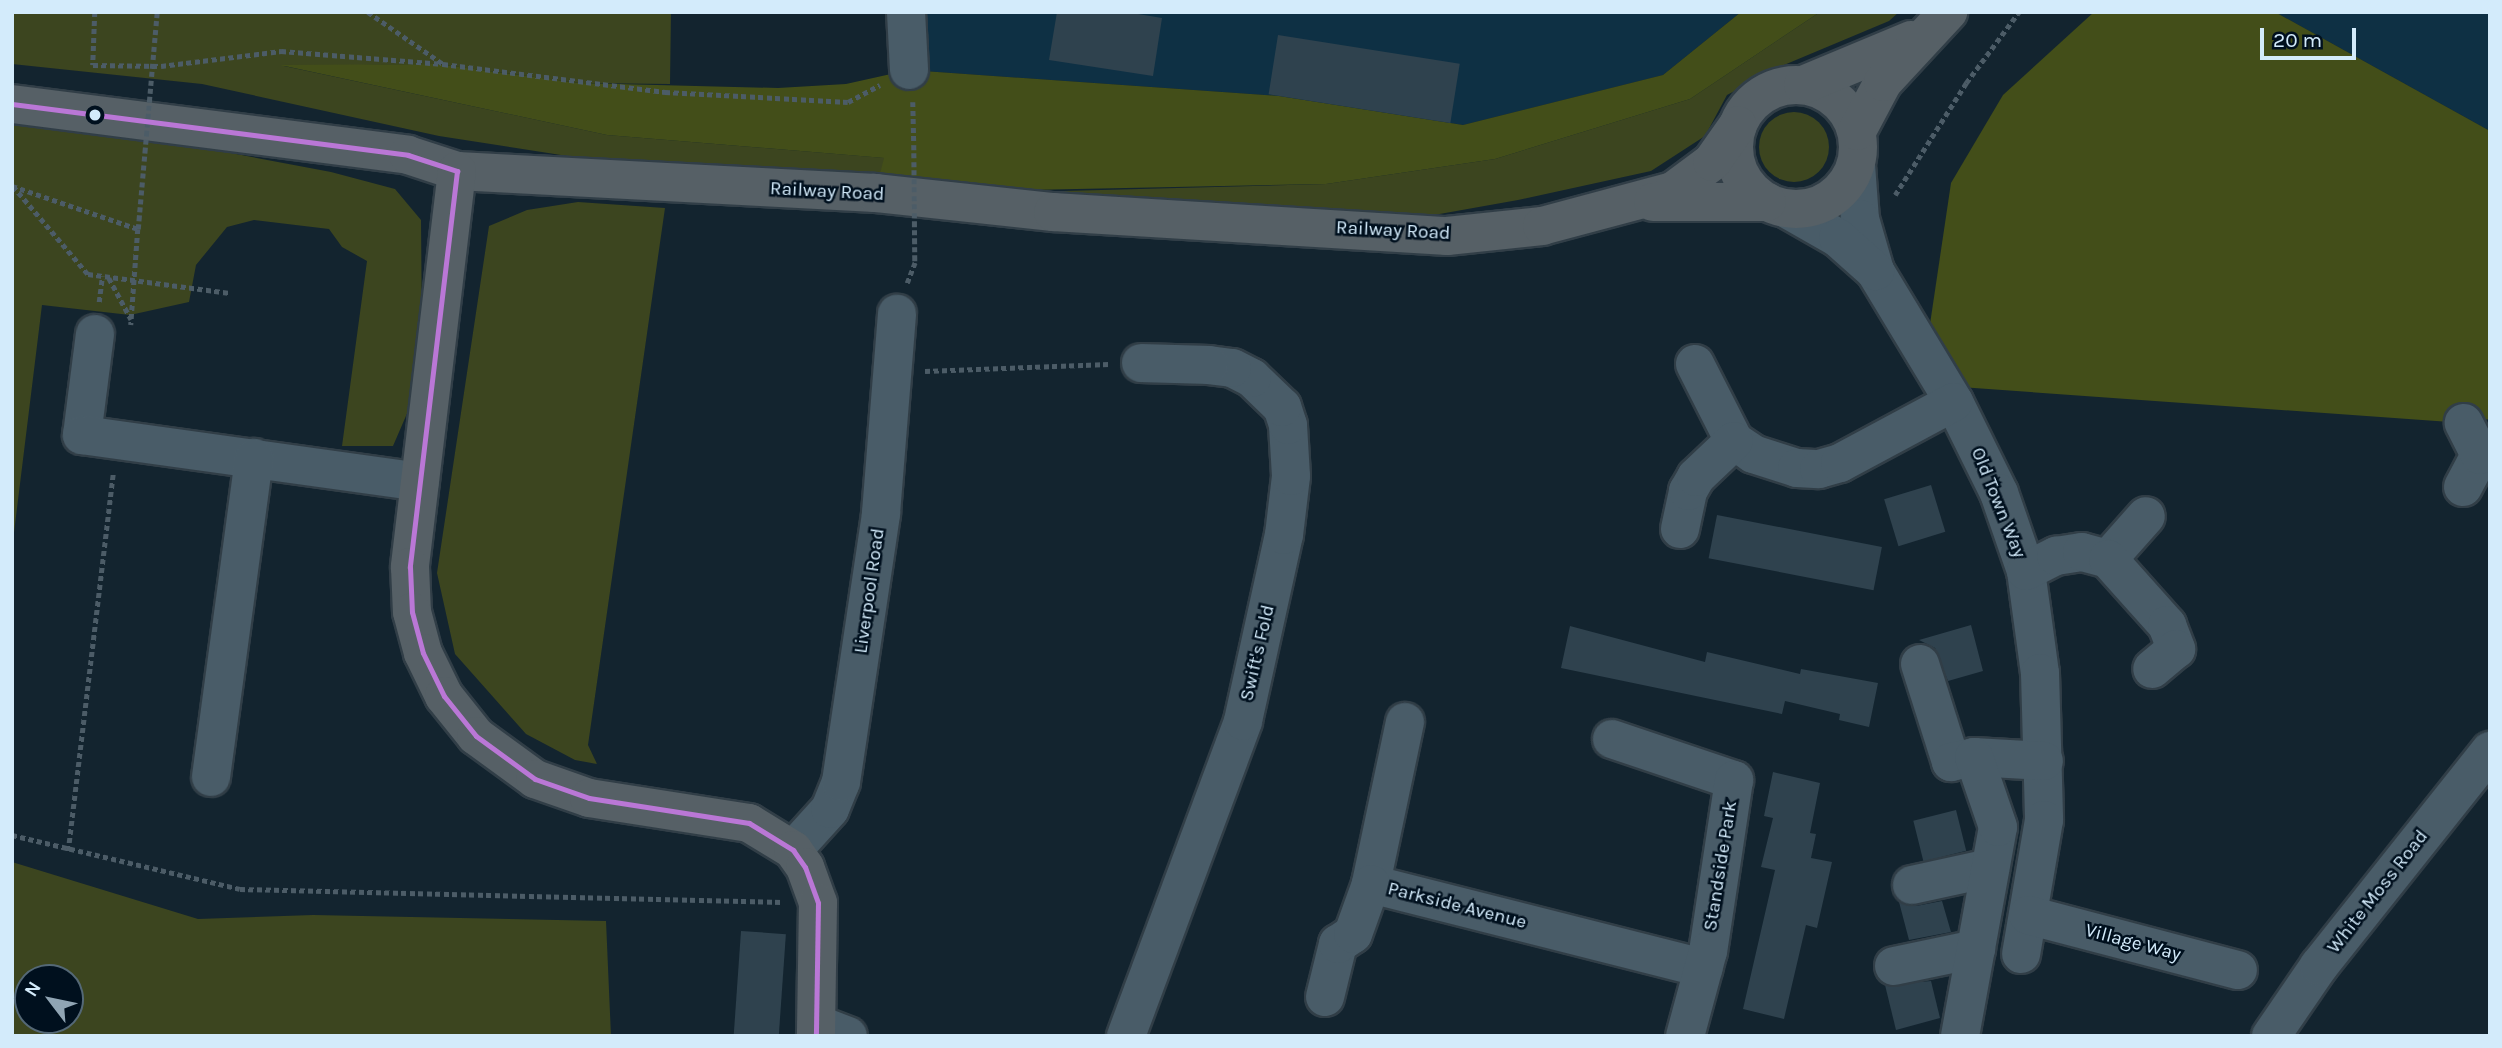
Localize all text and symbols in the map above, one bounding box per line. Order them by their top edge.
scale bar [2264,14,2360,58]
text: 20 m [2273,28,2322,52]
unlabelled marker [88,108,102,122]
street label: Railway Road [769,178,885,206]
street label: Railway Road [1335,217,1451,245]
street label: Old Town Way [1965,444,2031,562]
street label: Liverpool Road [850,527,890,655]
street label: Swift's Fold [1236,603,1280,703]
street label: Standside Park [1699,799,1743,933]
street label: White Moss Road [2323,826,2433,958]
street label: Parkside Avenue [1385,878,1529,934]
street label: Village Way [2083,919,2183,967]
north arrow [14,964,84,1034]
text: N [20,977,46,1001]

